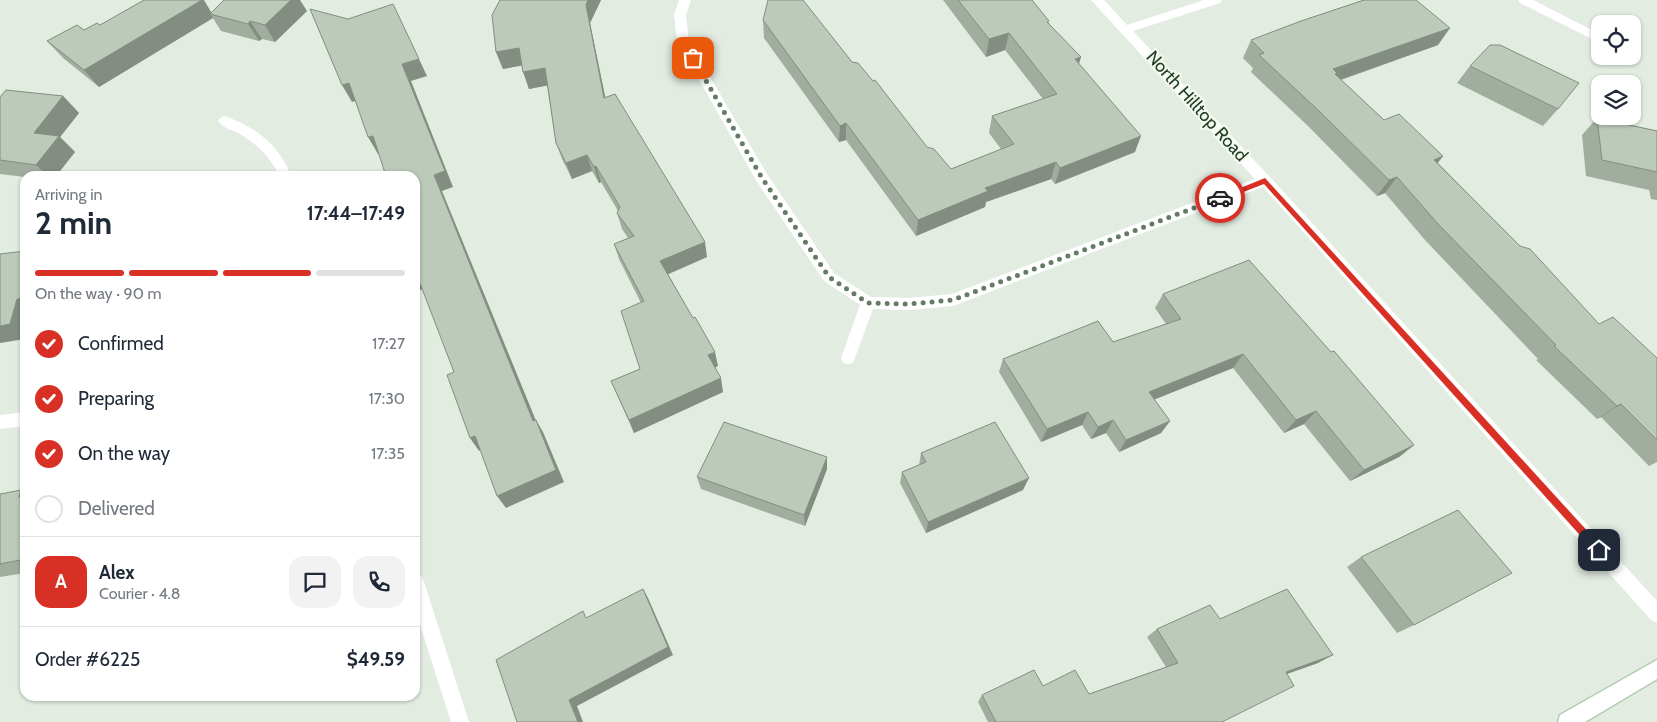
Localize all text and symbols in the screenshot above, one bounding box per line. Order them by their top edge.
map controls [1591,15,1641,125]
button: locate [1591,15,1641,65]
pin [672,37,714,79]
icon: bag [679,44,707,72]
street label: North Hilltop Road [1141,46,1253,166]
button: layers [1591,75,1641,125]
courier [1195,173,1245,223]
icon: car [1206,184,1234,212]
text: Arriving in [35,185,102,204]
text: 17:44–17:49 [307,202,405,225]
text: 2 min [35,203,112,242]
text: On the way · 90 m [35,284,161,303]
icon: check [35,330,63,358]
text: Confirmed [78,332,164,355]
text: 17:27 [372,334,405,353]
icon: check [35,385,63,413]
text: Preparing [78,387,154,410]
text: 17:30 [369,389,405,408]
icon: check [35,440,63,468]
text: On the way [78,442,170,465]
text: 17:35 [371,444,405,463]
text: Delivered [78,497,155,520]
pin [1578,529,1620,571]
icon: home [1585,536,1613,564]
button: chat [289,556,341,608]
button: phone [353,556,405,608]
text: Alex [99,561,135,584]
text: A [55,570,67,593]
text: Courier · 4.8 [99,584,181,603]
text: Order #6225 [35,648,140,671]
text: $49.59 [347,648,405,671]

